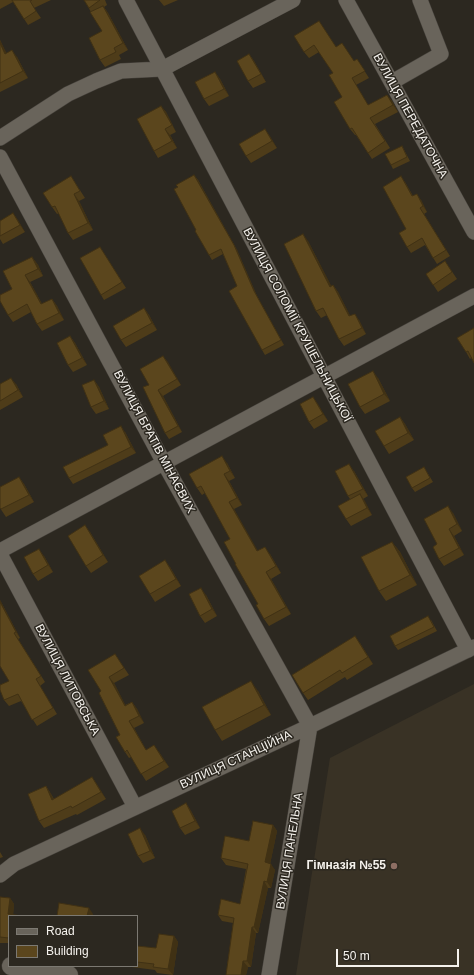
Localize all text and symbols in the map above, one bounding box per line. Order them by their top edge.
street label: ВУЛИЦЯ ПЕРЕДАТОЧНА [370,51,450,181]
street label: ВУЛИЦЯ СОЛОМІЇ КРУШЕЛЬНИЦЬКОЇ [240,226,354,424]
street label: ВУЛИЦЯ БРАТІВ МІНАЄВИХ [110,368,198,516]
street label: ВУЛИЦЯ ЛИТОВСЬКА [32,622,102,738]
street label: ВУЛИЦЯ СТАНЦІЙНА [178,728,294,792]
street label: ВУЛИЦЯ ПАНЕЛЬНА [274,792,306,910]
place label: Гімназія №55 [307,859,386,873]
marker: Гімназія №55 [389,861,399,871]
legend [8,915,138,967]
text: Road [46,924,75,938]
scale bar [338,941,461,967]
text: Building [46,944,89,958]
text: 50 m [343,949,370,963]

